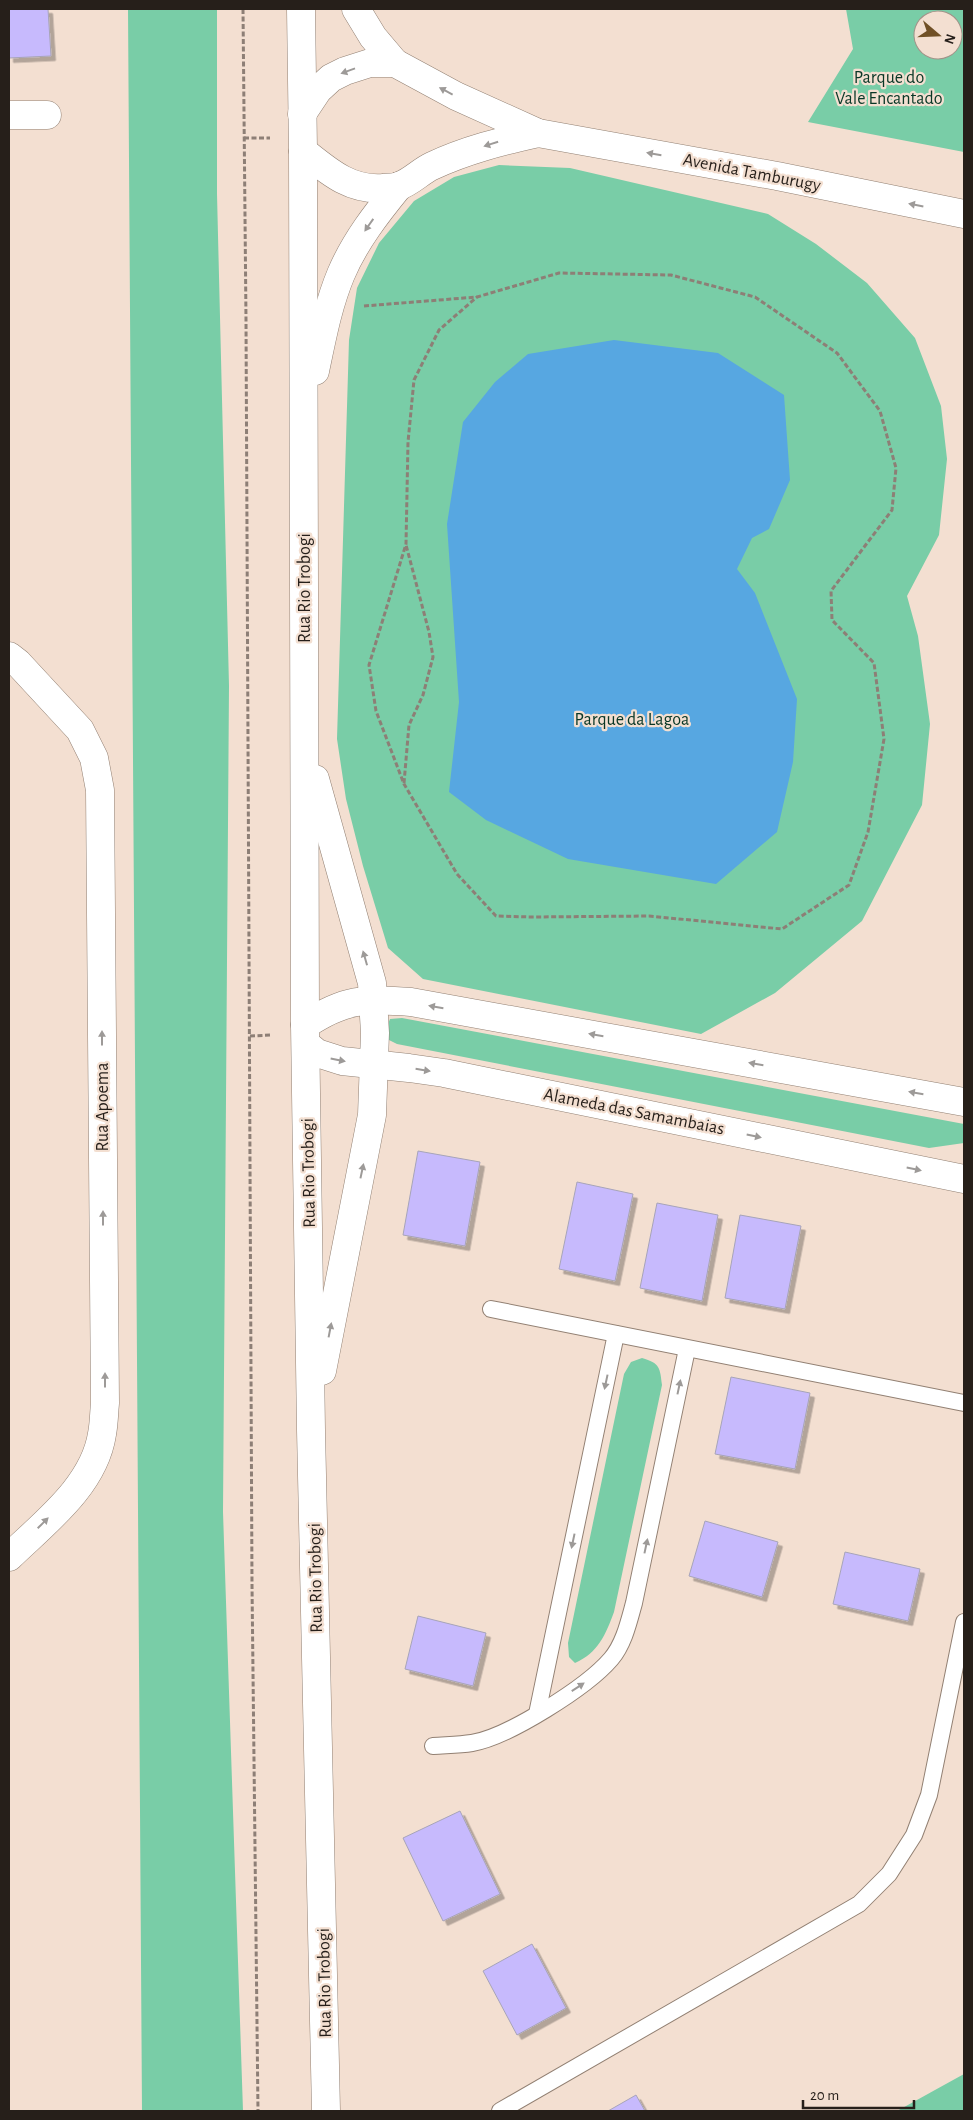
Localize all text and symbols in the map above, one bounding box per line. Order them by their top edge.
north arrow [913,10,963,60]
text: N [941,32,958,46]
one-way arrow [340,68,355,75]
park label: Parque do Vale Encantado [835,69,943,108]
one-way arrow [439,87,453,95]
one-way arrow [483,140,498,148]
one-way arrow [646,150,661,158]
street label: Avenida Tamburugy [681,151,822,195]
one-way arrow [908,200,924,208]
one-way arrow [364,218,374,232]
street label: Rua Rio Trobogi [296,533,314,643]
park label: Parque da Lagoa [575,711,689,729]
one-way arrow [360,950,368,965]
one-way arrow [428,1002,444,1010]
one-way arrow [98,1029,106,1045]
one-way arrow [589,1031,604,1039]
one-way arrow [331,1056,346,1064]
one-way arrow [748,1059,764,1067]
street label: Rua Apoema [94,1062,112,1152]
one-way arrow [416,1067,432,1075]
street label: Alameda das Samambaias [542,1086,726,1138]
one-way arrow [908,1088,924,1096]
street label: Rua Rio Trobogi [299,1118,319,1228]
one-way arrow [747,1132,762,1140]
one-way arrow [358,1163,366,1178]
one-way arrow [906,1165,922,1173]
one-way arrow [99,1209,107,1225]
one-way arrow [326,1322,334,1338]
one-way arrow [101,1372,109,1388]
one-way arrow [601,1375,609,1391]
one-way arrow [675,1380,683,1395]
one-way arrow [37,1517,49,1529]
street label: Rua Rio Trobogi [306,1523,326,1633]
one-way arrow [568,1534,576,1550]
one-way arrow [642,1539,650,1554]
one-way arrow [571,1683,585,1692]
street label: Rua Rio Trobogi [315,1928,335,2038]
scale bar [803,2078,914,2110]
text: 20 m [810,2088,839,2103]

